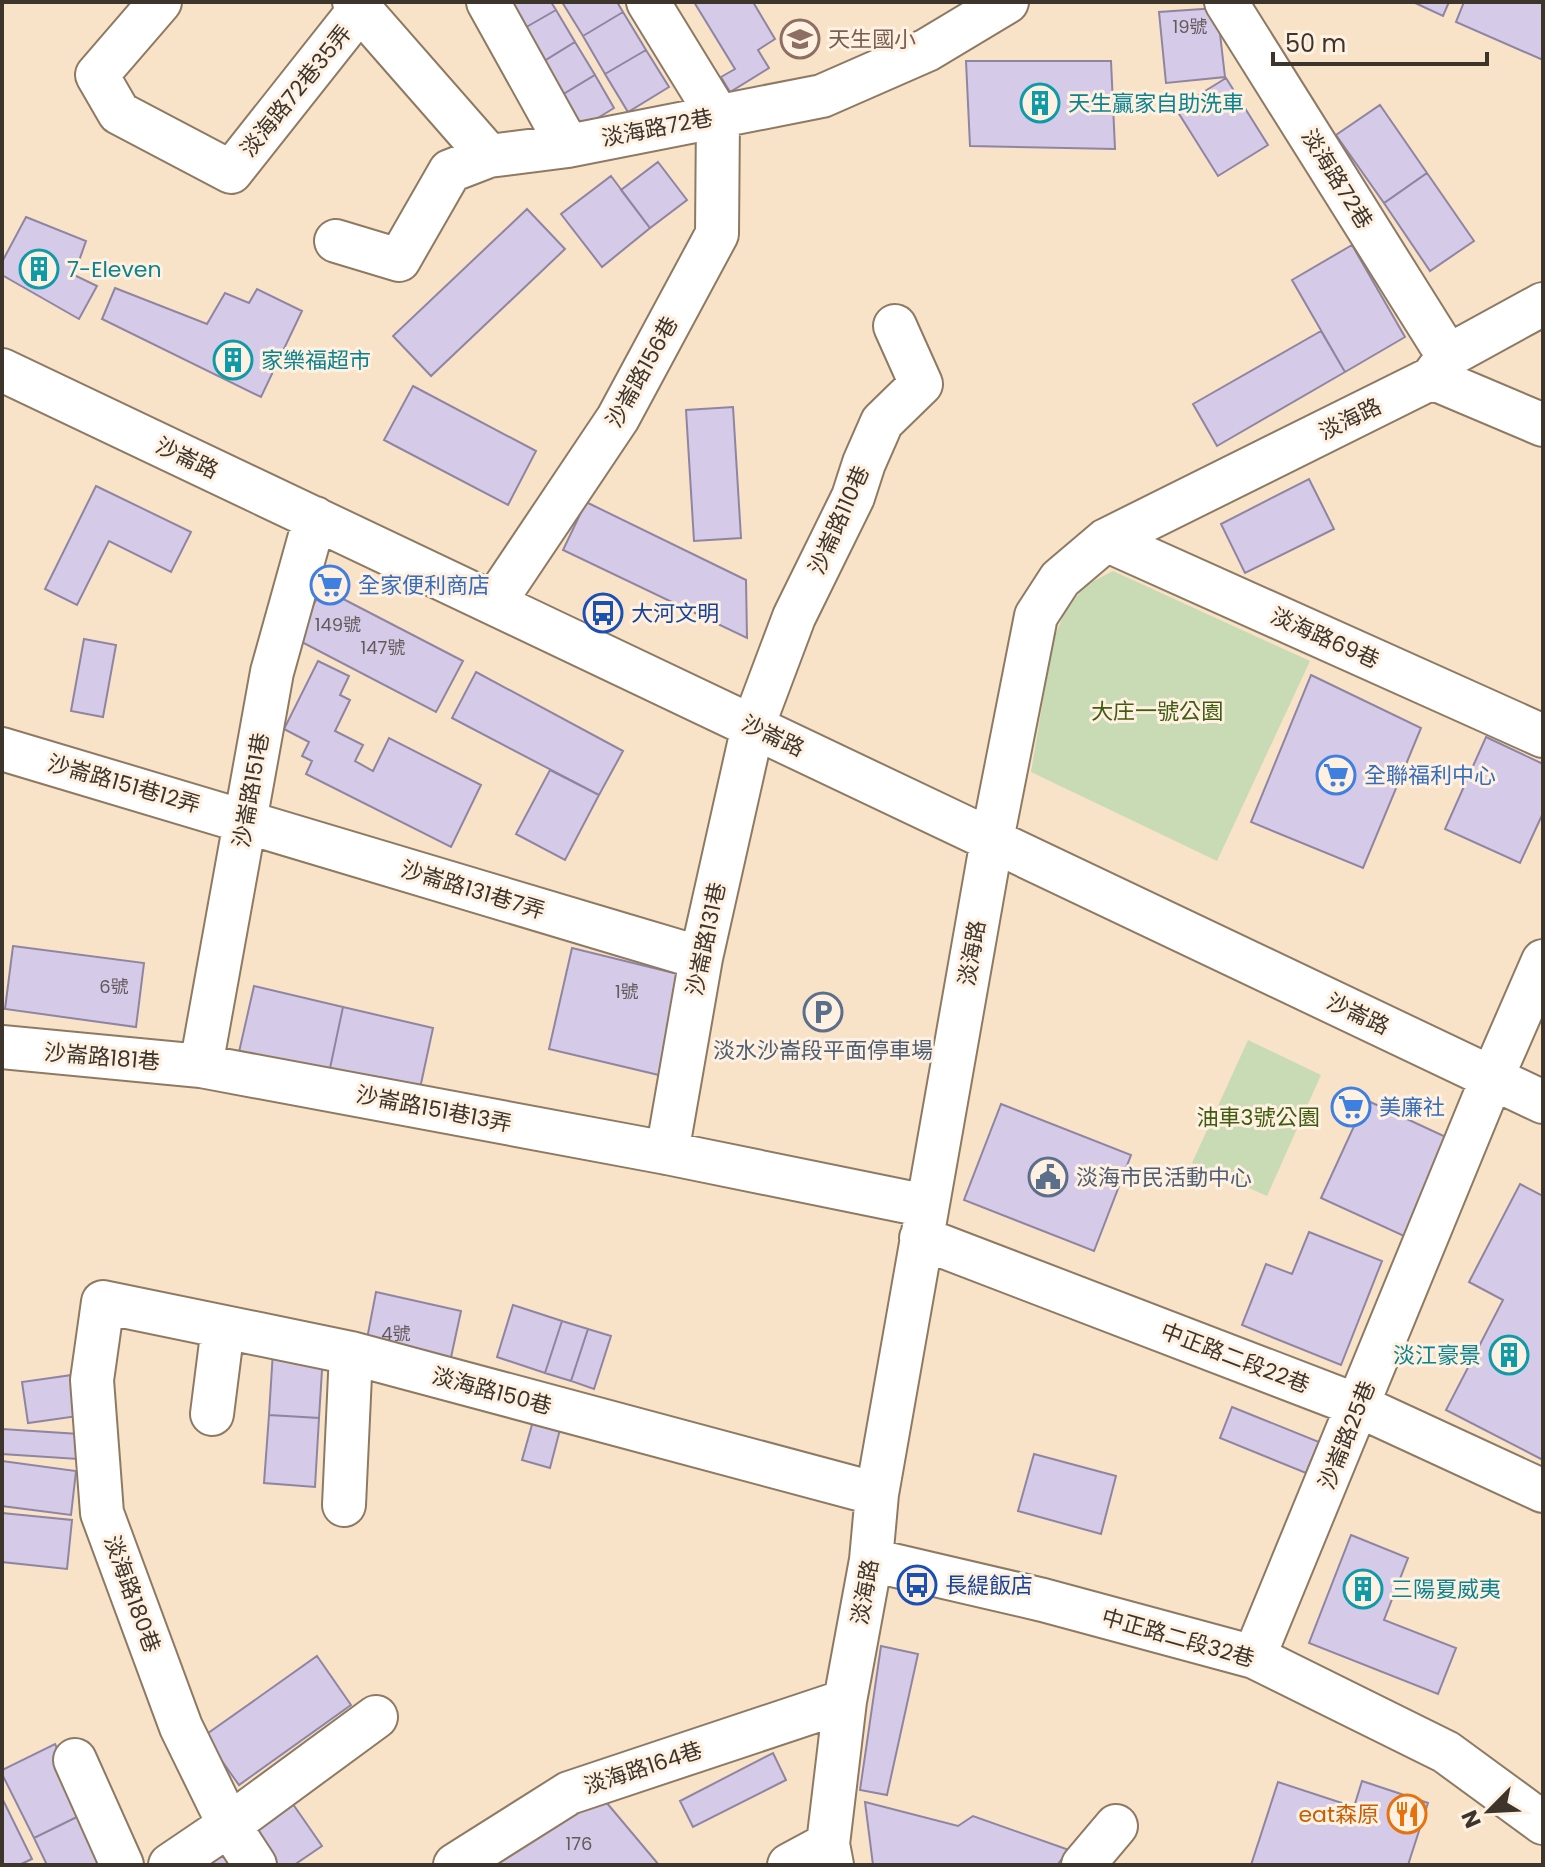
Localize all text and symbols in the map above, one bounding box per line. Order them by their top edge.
house number: 19號 [1172,14,1208,39]
scale bar [1273,16,1487,66]
school or university icon: 天生國小 [779,18,821,60]
street label: 淡海路72巷35弄 [233,19,359,163]
place label: 天生國小 [828,24,916,55]
text: 50 m [1285,27,1346,60]
building icon: 天生贏家自助洗車 [1019,82,1061,124]
place label: 天生贏家自助洗車 [1068,88,1244,119]
street label: 淡海路72巷 [599,102,715,154]
street label: 淡海路72巷 [1294,123,1380,235]
building icon: 7-Eleven [18,248,60,290]
place label: 7-Eleven [67,254,162,285]
street label: 沙崙路156巷 [599,311,685,433]
building icon: 家樂福超市 [212,339,254,381]
place label: 家樂福超市 [261,345,371,376]
street label: 淡海路 [1314,391,1386,447]
street label: 沙崙路 [151,430,223,486]
street label: 沙崙路110巷 [801,461,877,579]
supermarket icon: 全家便利商店 [309,564,351,606]
place label: 全家便利商店 [358,570,490,601]
bus stop icon: 大河文明 [582,592,624,634]
place label: 大河文明 [631,598,719,629]
street label: 淡海路69巷 [1266,600,1384,676]
house number: 149號 [315,612,361,637]
house number: 147號 [361,635,405,660]
park label: 大庄一號公園 [1091,696,1223,727]
street label: 沙崙路 [737,708,809,764]
street label: 沙崙路151巷 [226,730,276,850]
street label: 沙崙路151巷12弄 [44,747,204,821]
supermarket icon: 全聯福利中心 [1315,754,1357,796]
place label: 全聯福利中心 [1364,760,1496,791]
street label: 沙崙路131巷7弄 [397,853,549,927]
street label: 沙崙路131巷 [679,880,733,998]
street label: 淡海路 [951,918,993,988]
house number: 6號 [99,974,129,999]
house number: 1號 [615,979,639,1004]
street label: 沙崙路 [1322,986,1394,1042]
parking icon: 淡水沙崙段平面停車場 [802,991,844,1033]
place label: 淡水沙崙段平面停車場 [713,1035,933,1066]
street label: 沙崙路181巷 [43,1037,161,1077]
street label: 沙崙路151巷13弄 [354,1079,514,1139]
supermarket icon: 美廉社 [1330,1086,1372,1128]
place label: 美廉社 [1379,1092,1445,1123]
park label: 油車3號公園 [1197,1102,1319,1133]
public building icon: 淡海市民活動中心 [1027,1156,1069,1198]
place label: 淡海市民活動中心 [1076,1162,1252,1193]
street label: 中正路二段22巷 [1156,1315,1314,1401]
house number: 4號 [381,1321,411,1346]
building icon: 淡江豪景 [1488,1334,1530,1376]
place label: 淡江豪景 [1393,1340,1481,1371]
street label: 淡海路150巷 [429,1360,555,1422]
street label: 沙崙路25巷 [1311,1376,1383,1494]
street label: 淡海路180巷 [96,1531,168,1657]
street label: 淡海路 [844,1557,886,1627]
bus stop icon: 長緹飯店 [896,1564,938,1606]
building icon: 三陽夏威夷 [1342,1568,1384,1610]
place label: 長緹飯店 [945,1570,1033,1601]
place label: 三陽夏威夷 [1391,1574,1501,1605]
street label: 中正路二段32巷 [1098,1601,1258,1675]
street label: 淡海路164巷 [580,1734,706,1802]
north arrow [1449,1771,1529,1851]
restaurant icon: eat森原 [1386,1793,1428,1835]
place label: eat森原 [1298,1799,1379,1830]
text: N [1454,1805,1489,1833]
house number: 176 [565,1831,593,1856]

